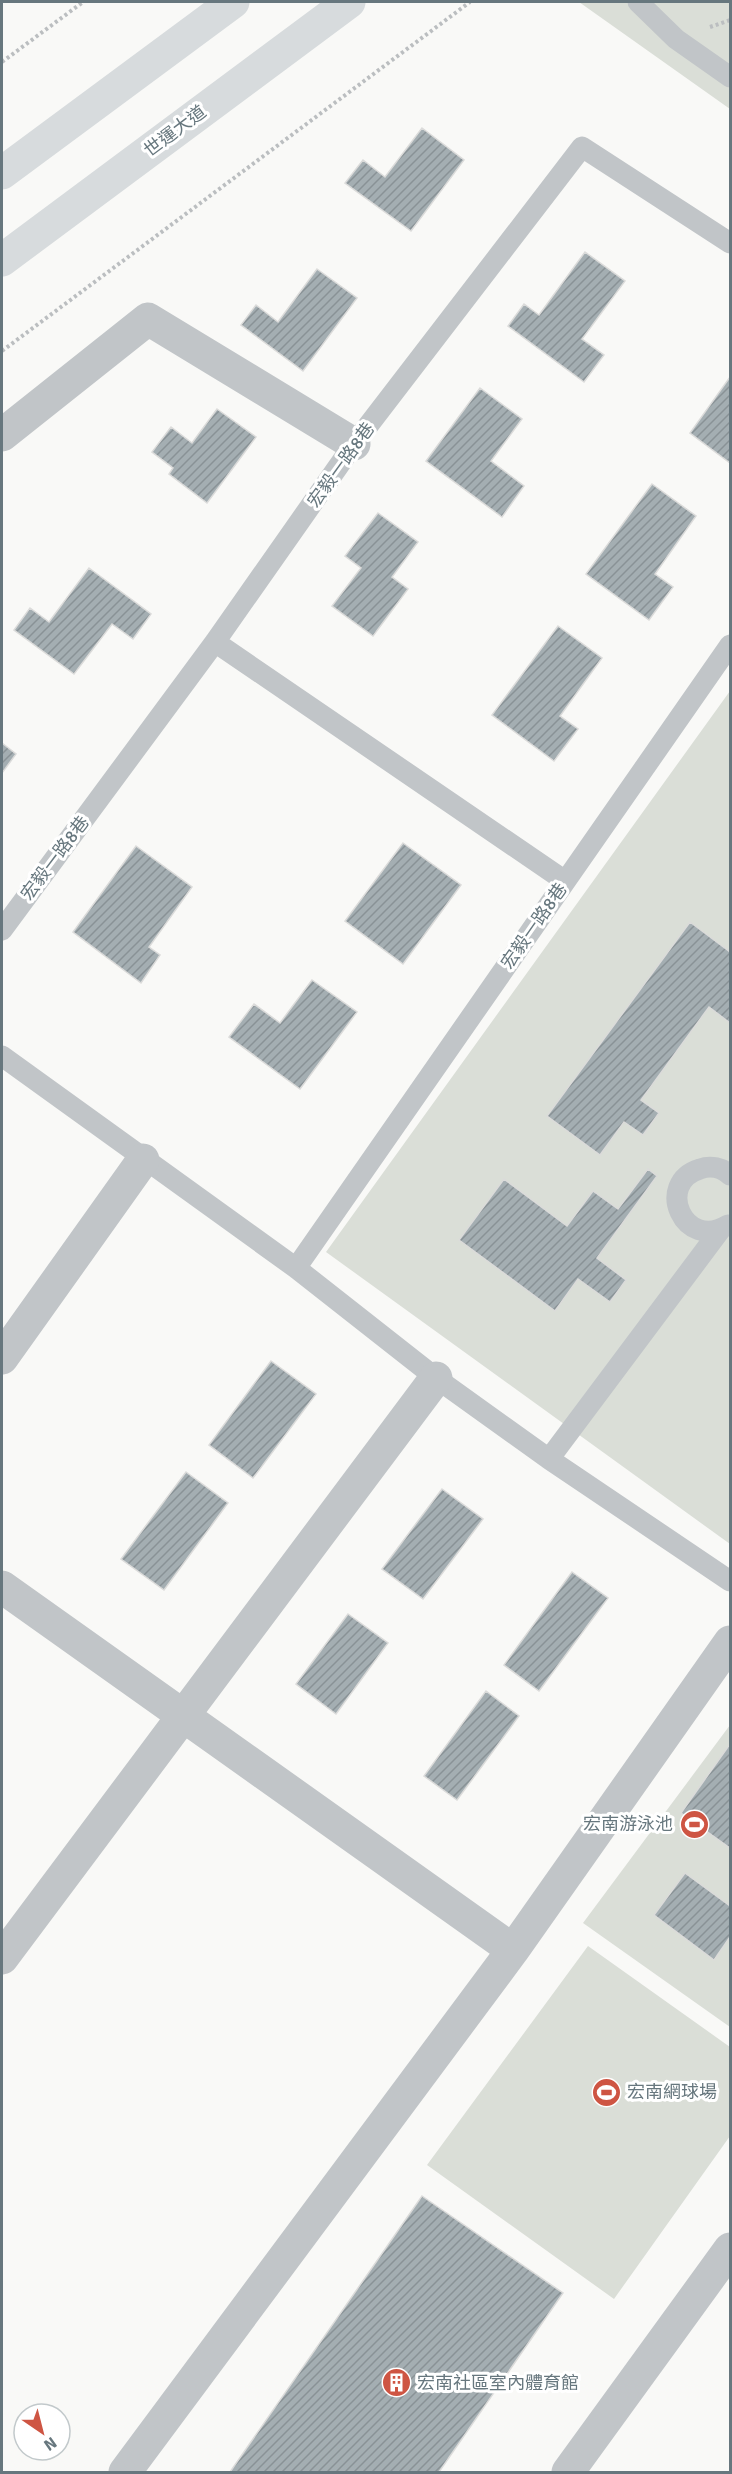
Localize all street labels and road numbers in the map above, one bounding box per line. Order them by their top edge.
street label: 世運大道 [140,101,210,161]
street label: 宏毅一路8巷 [303,418,379,512]
street label: 宏毅一路8巷 [16,812,94,904]
street label: 宏毅一路8巷 [496,879,572,973]

